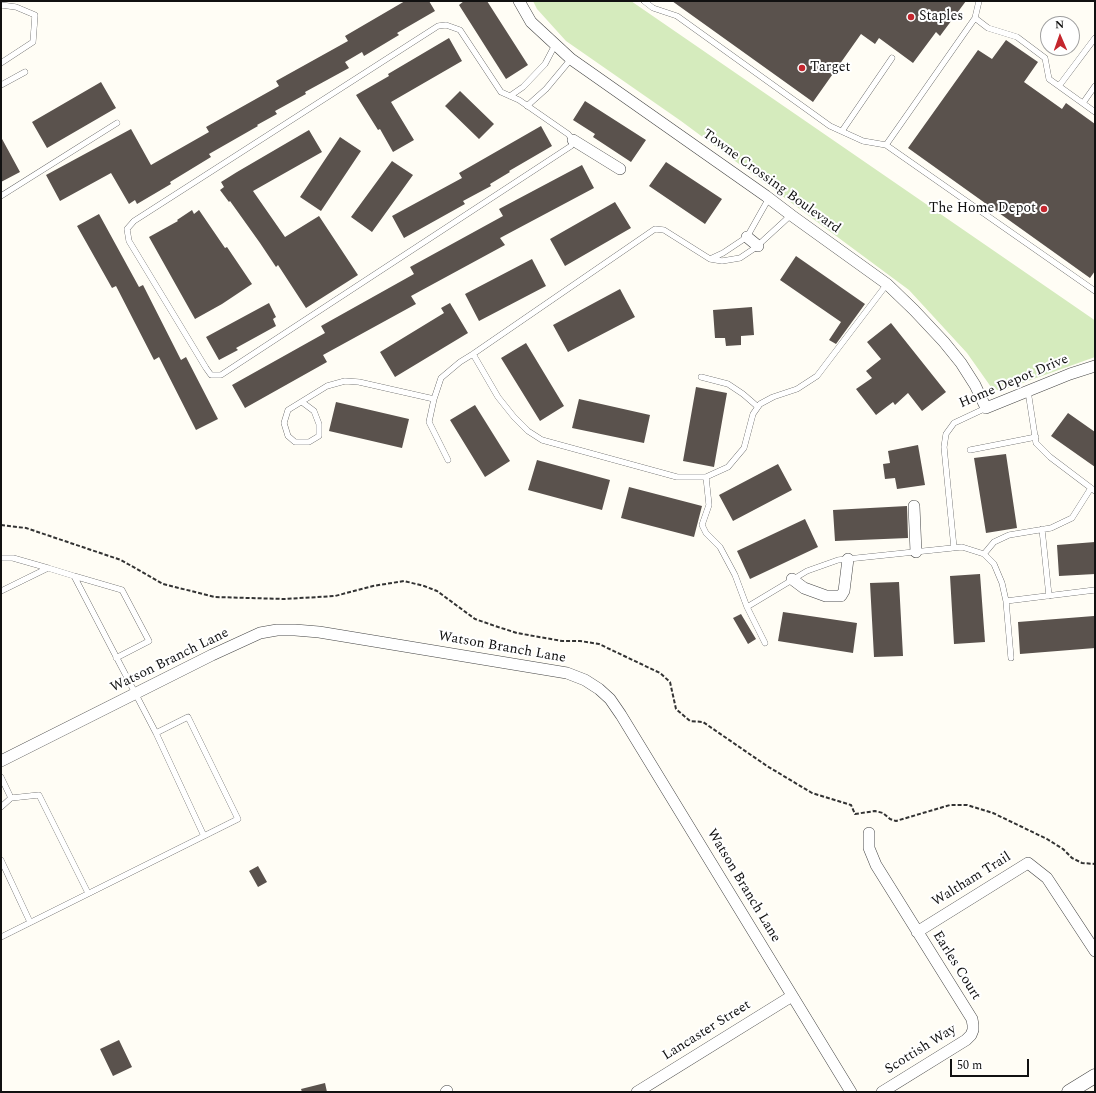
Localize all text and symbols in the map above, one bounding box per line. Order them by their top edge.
place label: Staples [919,9,963,25]
marker: Staples [906,12,916,22]
north arrow [1040,16,1080,56]
text: N [1055,16,1064,33]
place label: Target [810,60,851,76]
marker: Target [797,63,807,73]
street label: Towne Crossing Boulevard [699,126,843,238]
place label: The Home Depot [929,201,1036,217]
marker: The Home Depot [1039,204,1049,214]
street label: Home Depot Drive [957,351,1071,413]
street label: Watson Branch Lane [108,625,232,697]
street label: Watson Branch Lane [437,628,567,668]
street label: Watson Branch Lane [702,826,784,946]
street label: Waltham Trail [929,849,1015,911]
street label: Earles Court [928,928,984,1004]
street label: Lancaster Street [660,997,754,1065]
street label: Scottish Way [882,1021,960,1079]
scale bar [952,1051,1031,1077]
text: 50 m [957,1056,982,1075]

